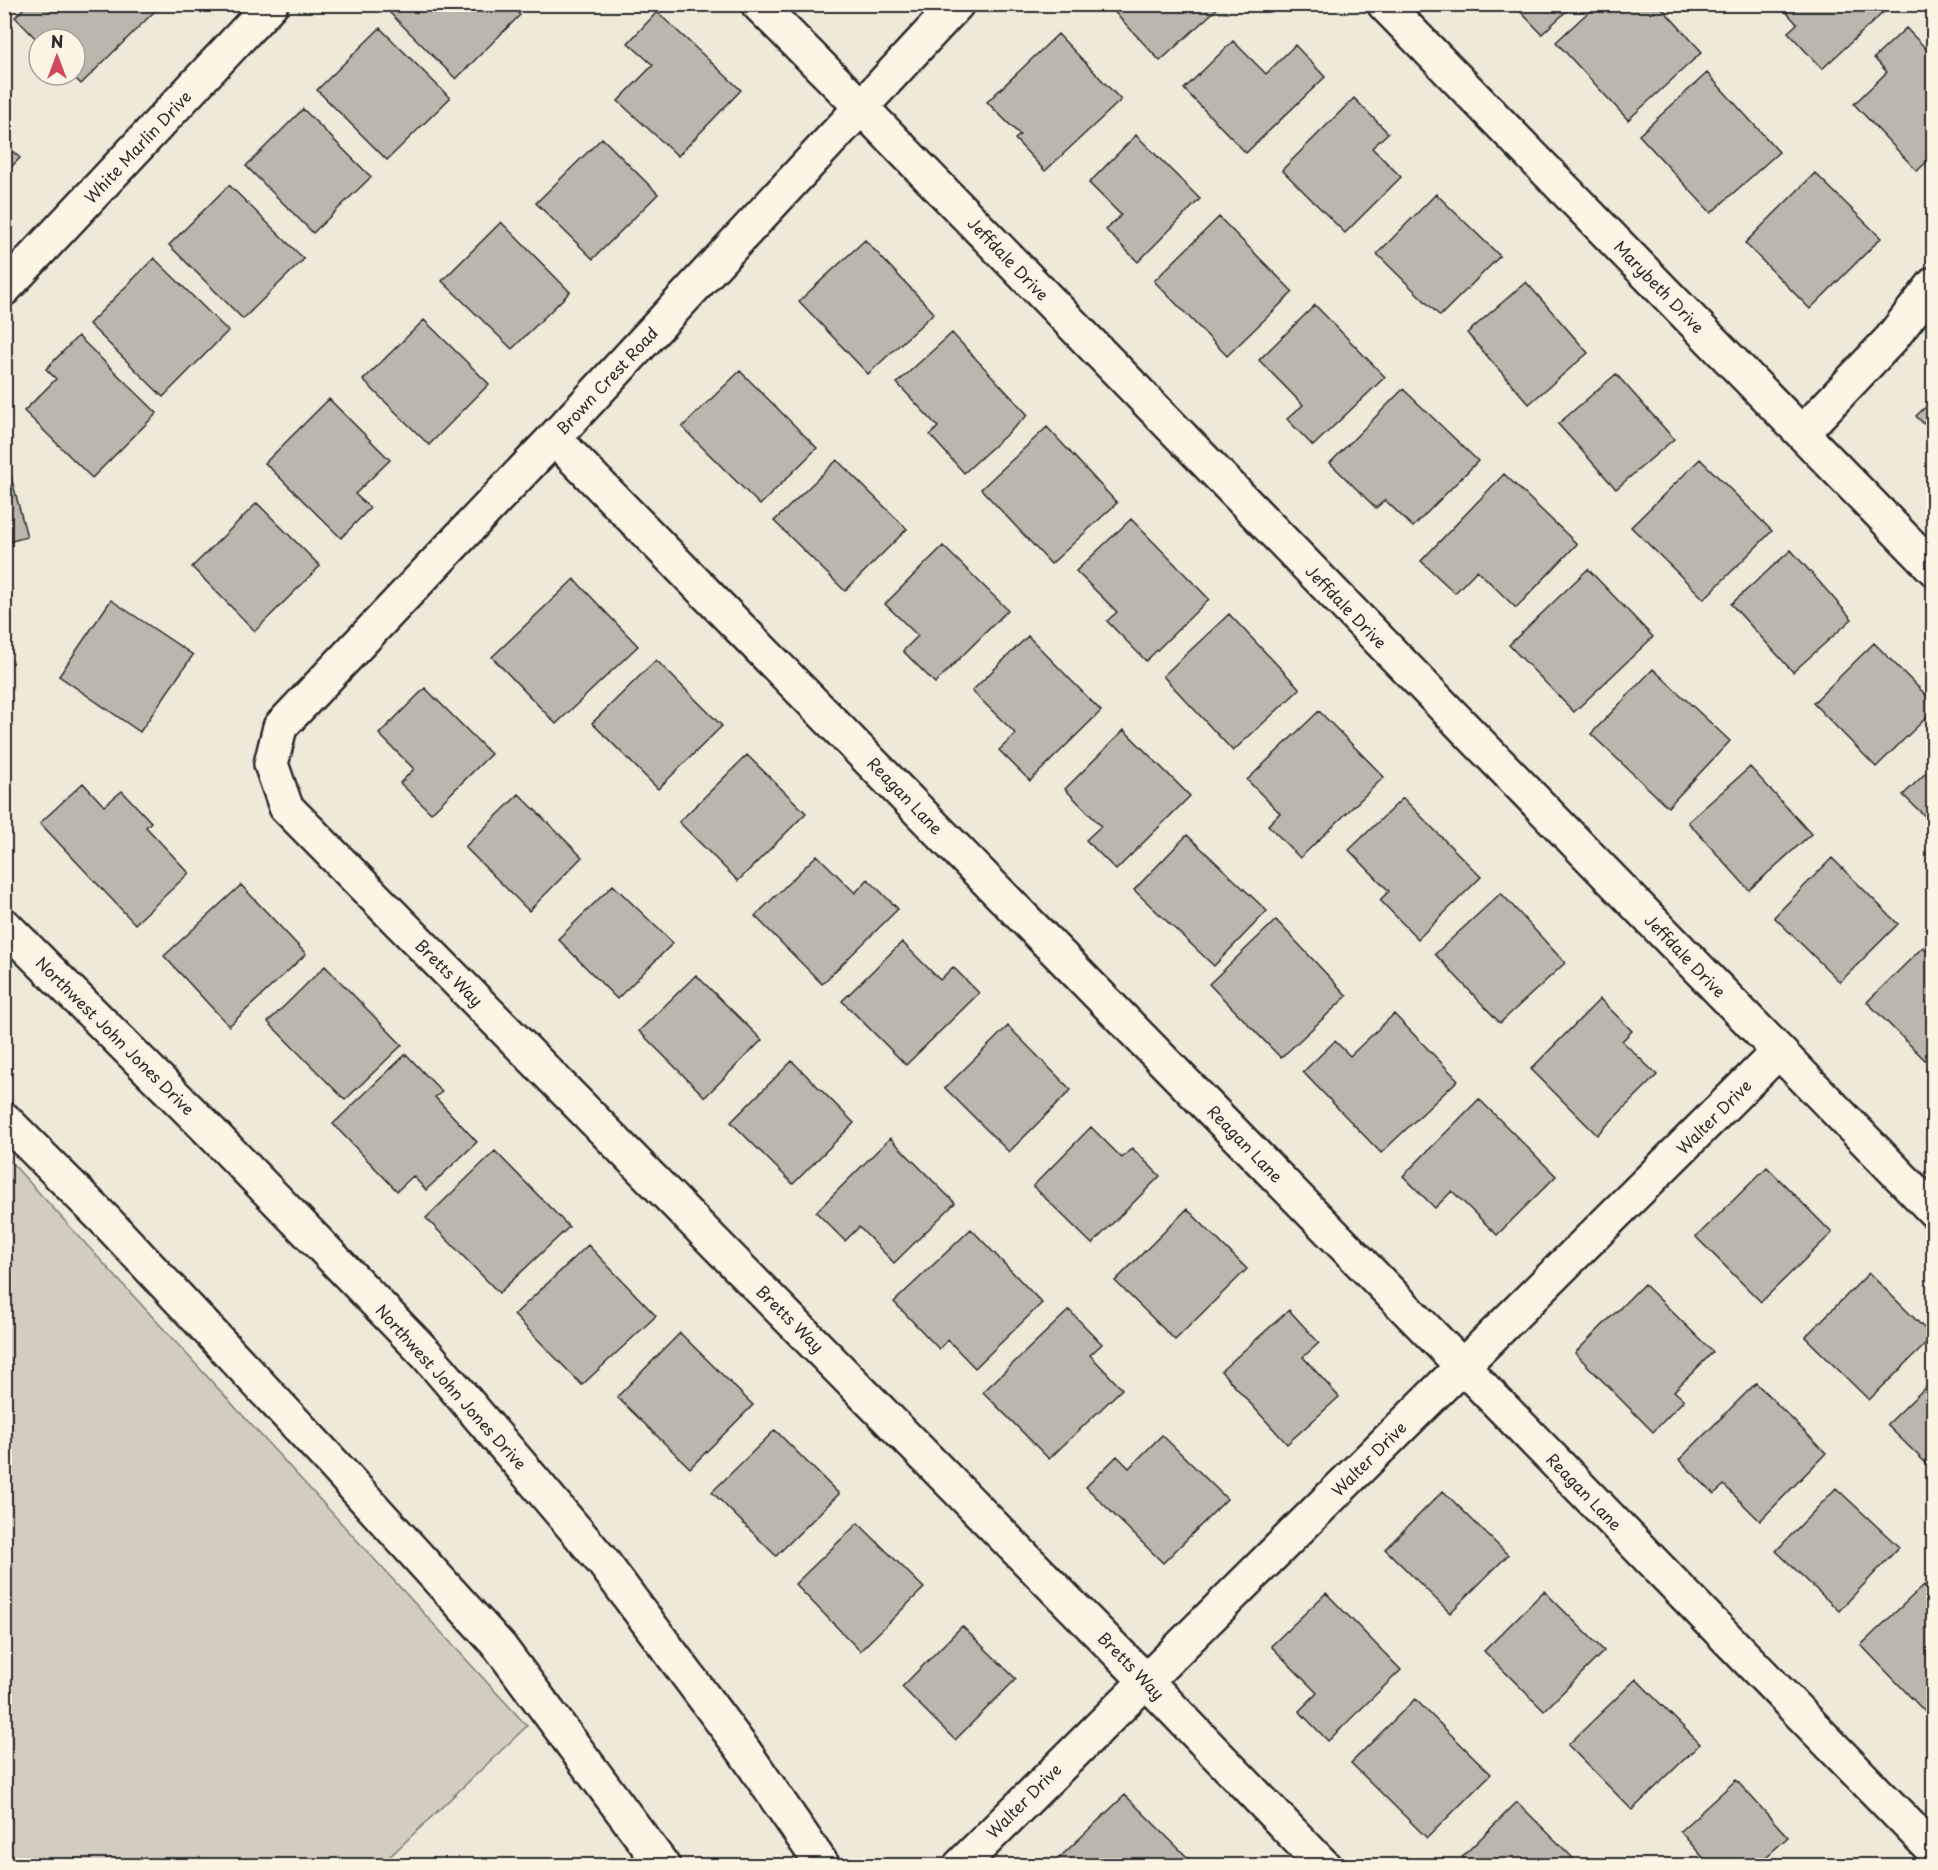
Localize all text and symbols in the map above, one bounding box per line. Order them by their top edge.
north arrow [27,27,87,87]
text: N [51,29,63,53]
street label: White Marlin Drive [78,84,196,208]
street label: Jeffdale Drive [963,211,1055,305]
street label: Marybeth Drive [1609,234,1710,338]
street label: Brown Crest Road [550,321,663,440]
street label: Jeffdale Drive [1301,559,1393,653]
street label: Reagan Lane [862,751,949,839]
street label: Jeffdale Drive [1640,908,1732,1002]
street label: Bretts Way [410,933,489,1012]
street label: Northwest John Jones Drive [31,951,200,1120]
street label: Walter Drive [1670,1073,1756,1159]
street label: Reagan Lane [1202,1099,1289,1187]
street label: Bretts Way [751,1279,830,1358]
street label: Northwest John Jones Drive [371,1298,533,1474]
street label: Walter Drive [1325,1415,1411,1501]
street label: Reagan Lane [1541,1447,1628,1535]
street label: Bretts Way [1093,1626,1171,1705]
street label: Walter Drive [980,1757,1066,1843]

